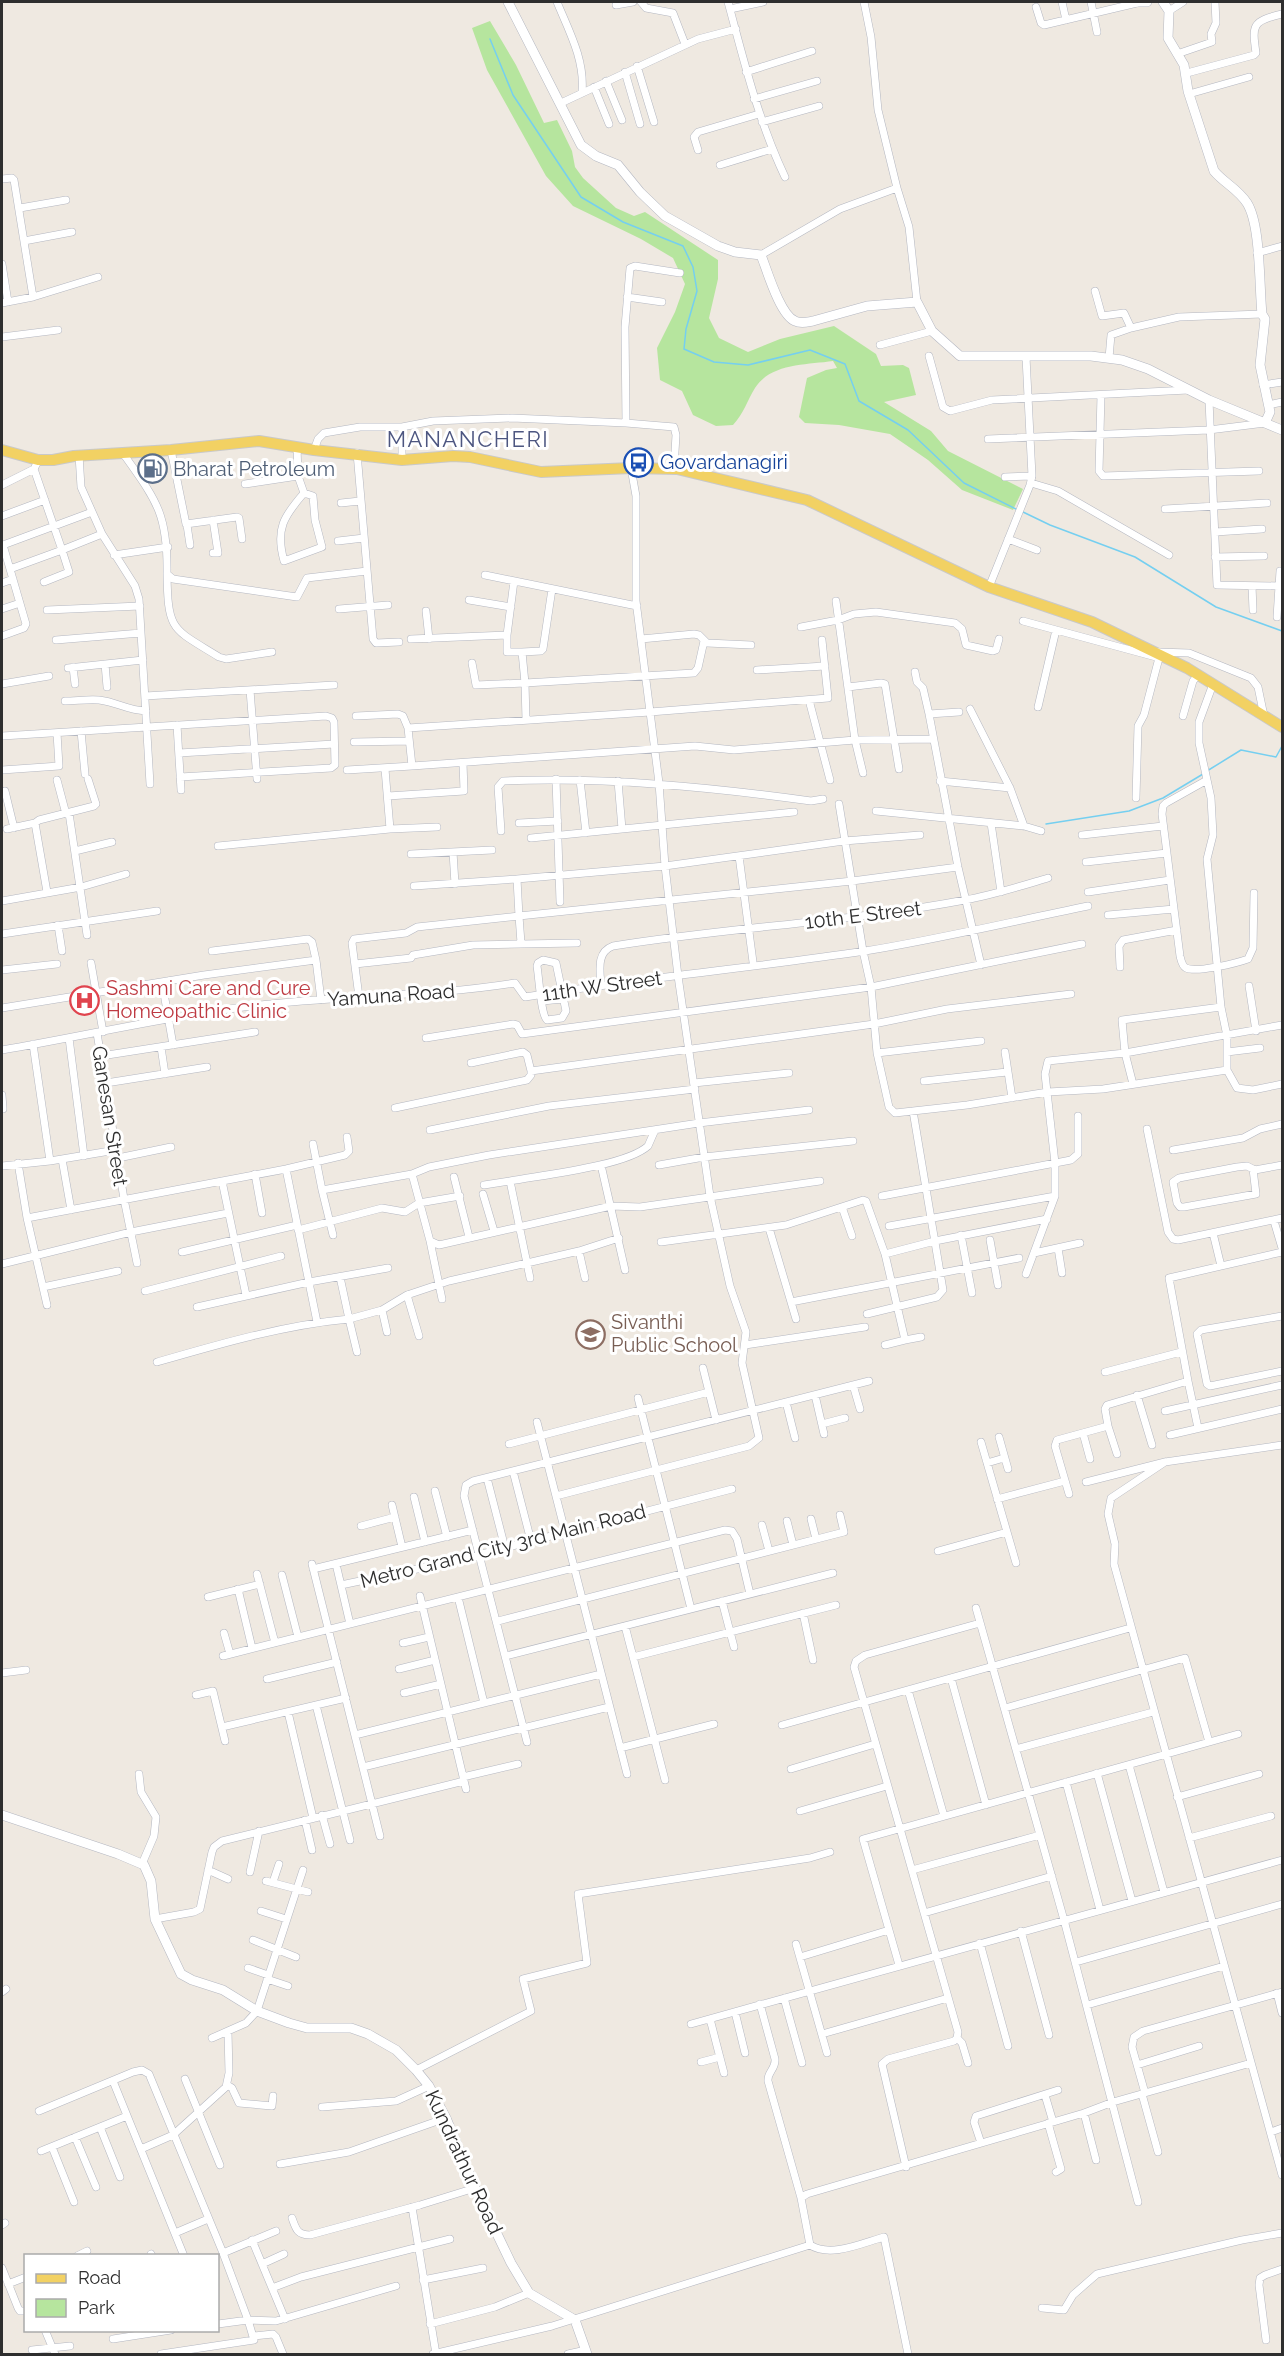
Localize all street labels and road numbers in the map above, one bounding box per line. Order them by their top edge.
street label: 10th E Street [803,896,923,934]
street label: 11th W Street [541,966,664,1006]
street label: Yamuna Road [326,979,456,1011]
street label: Ganesan Street [87,1044,133,1188]
street label: Metro Grand City 3rd Main Road [358,1499,648,1593]
street label: Kundrathur Road [420,2086,508,2238]

